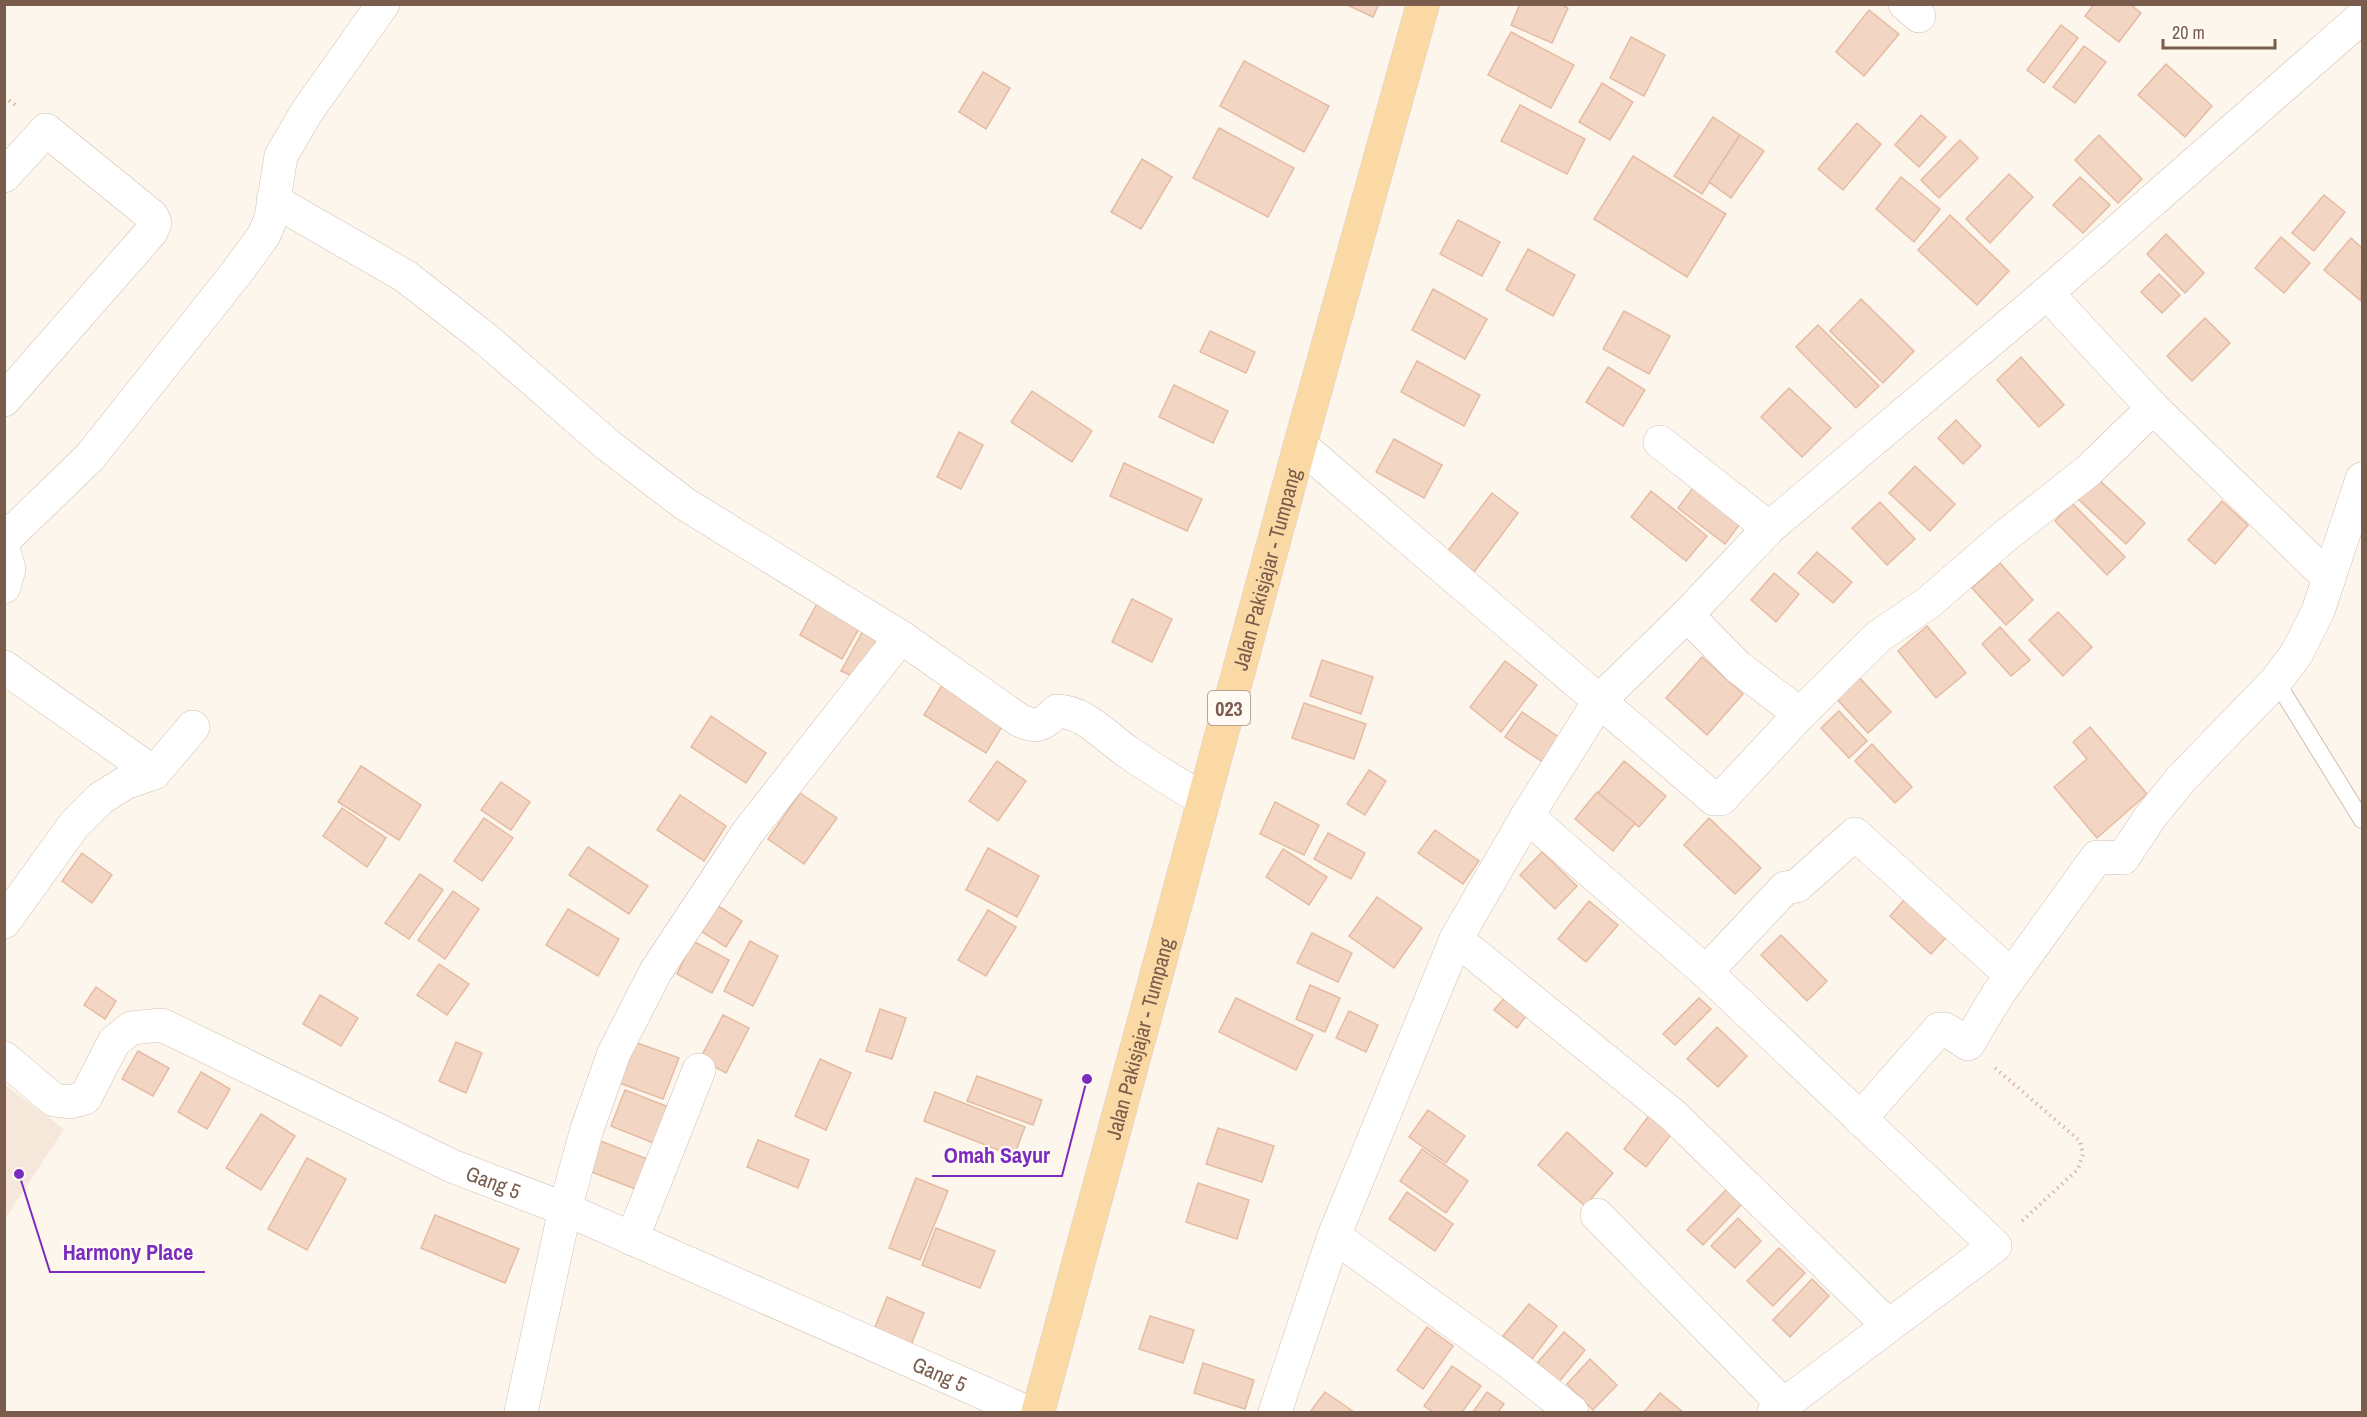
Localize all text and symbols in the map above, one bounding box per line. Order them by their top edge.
scale bar [2163,12,2276,50]
text: 20 m [2172,20,2205,45]
street label: Jalan Pakisjajar - Tumpang [1225,465,1308,674]
road number: 023 [1208,691,1250,725]
street label: Jalan Pakisjajar - Tumpang [1098,934,1181,1143]
callout: Omah Sayur [932,1136,1062,1176]
text: Omah Sayur [944,1140,1050,1170]
street label: Gang 5 [462,1158,525,1205]
callout: Harmony Place [50,1232,205,1272]
text: Harmony Place [63,1237,193,1267]
street label: Gang 5 [908,1349,972,1398]

